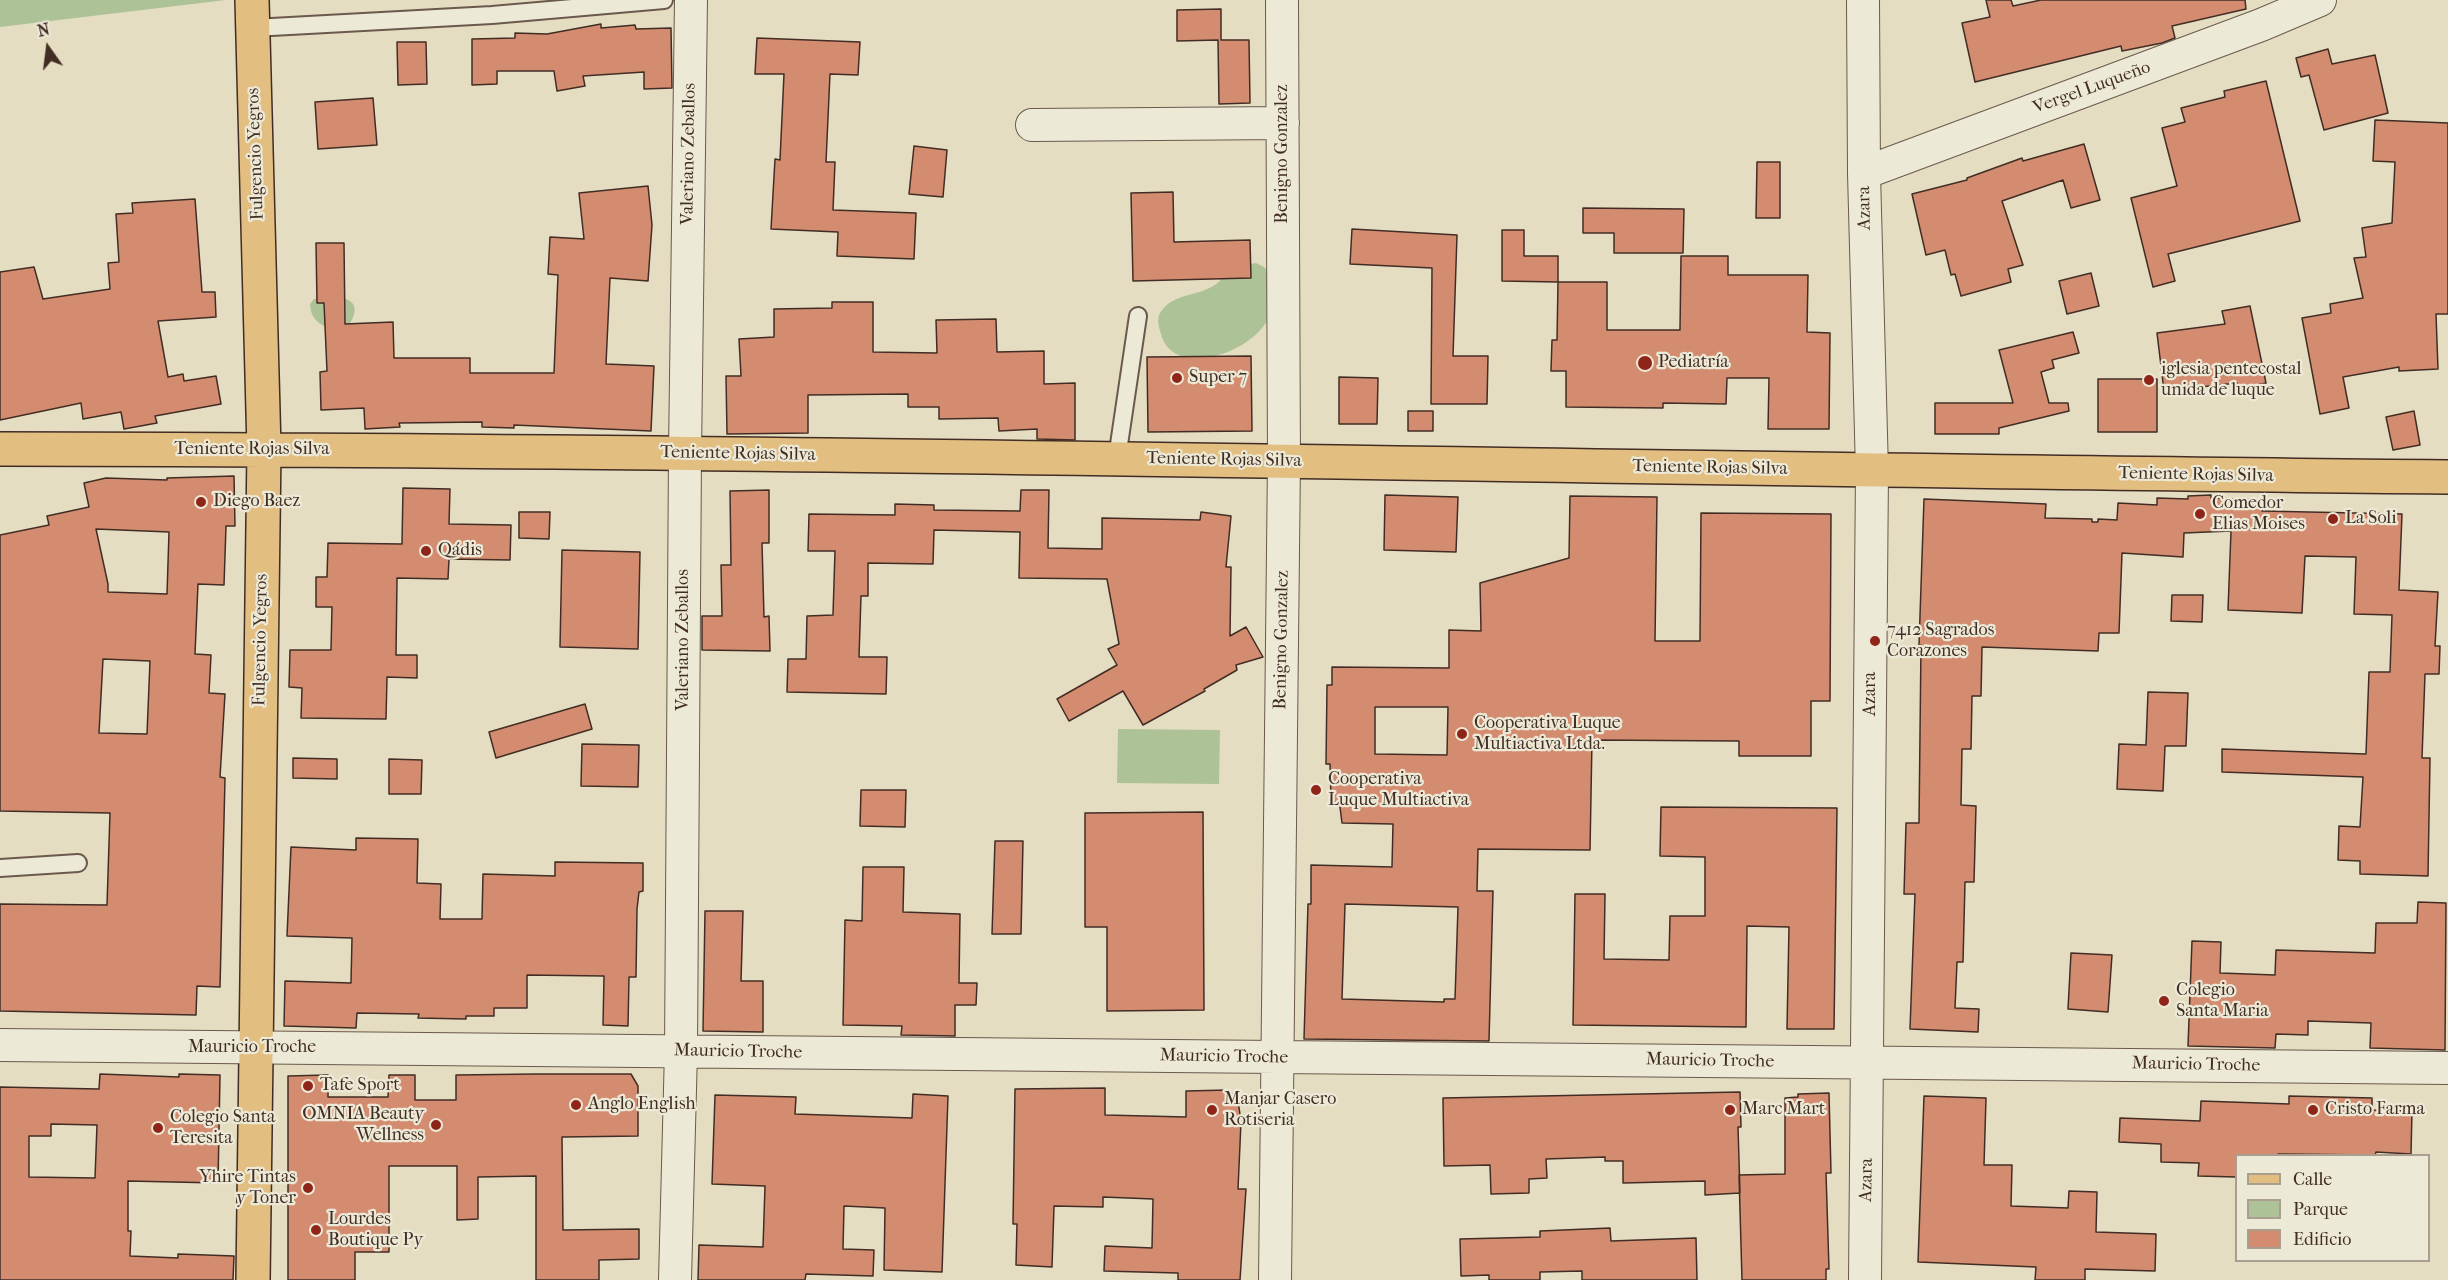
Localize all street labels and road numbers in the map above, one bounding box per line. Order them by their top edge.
street label: Vergel Luqueño [2030,57,2154,119]
street label: Valeriano Zeballos [677,83,701,225]
street label: Benigno Gonzalez [1272,84,1294,224]
street label: Fulgencio Yegros [243,88,269,220]
street label: Azara [1854,186,1876,230]
street label: Teniente Rojas Silva [174,439,330,461]
street label: Teniente Rojas Silva [660,442,816,466]
street label: Teniente Rojas Silva [1146,448,1302,472]
street label: Teniente Rojas Silva [1632,456,1788,480]
street label: Teniente Rojas Silva [2118,463,2274,487]
street label: Valeriano Zeballos [673,569,695,711]
street label: Benigno Gonzalez [1270,570,1294,710]
street label: Fulgencio Yegros [249,574,273,706]
street label: Azara [1860,672,1882,716]
street label: Mauricio Troche [188,1037,316,1059]
street label: Mauricio Troche [674,1040,802,1064]
street label: Mauricio Troche [1160,1045,1288,1069]
street label: Mauricio Troche [1646,1049,1774,1073]
street label: Mauricio Troche [2132,1053,2260,1077]
street label: Azara [1856,1158,1878,1202]

